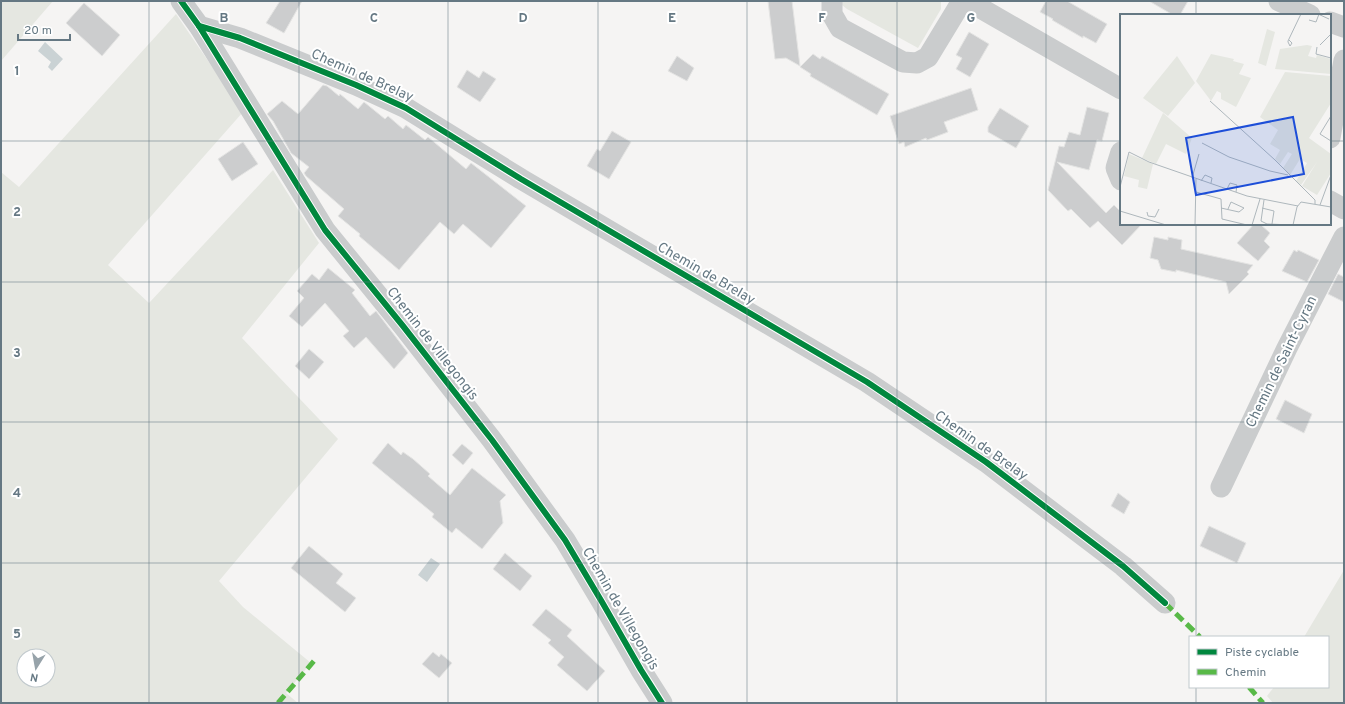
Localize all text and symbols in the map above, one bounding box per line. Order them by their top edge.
text: B [220,11,229,27]
text: C [370,11,378,27]
text: D [518,11,528,27]
text: E [668,11,676,27]
text: F [818,11,826,27]
text: G [967,11,976,27]
inset map [1120,14,1331,225]
scale bar [18,16,70,42]
text: 20 m [24,23,52,39]
street label: Chemin de Brelay [308,46,416,106]
text: 1 [14,64,20,80]
text: 2 [13,205,21,221]
street label: Chemin de Brelay [654,239,758,309]
street label: Chemin de Villegongis [383,284,481,404]
street label: Chemin de Saint-Cyran [1243,293,1321,431]
text: 3 [13,346,21,362]
street label: Chemin de Brelay [931,407,1031,485]
text: 4 [13,486,21,502]
street label: Chemin de Villegongis [578,545,662,673]
text: 5 [13,627,21,643]
legend [1189,636,1329,688]
text: Piste cyclable [1225,645,1299,661]
north arrow [16,648,56,688]
text: Chemin [1225,665,1266,681]
text: N [29,669,39,684]

